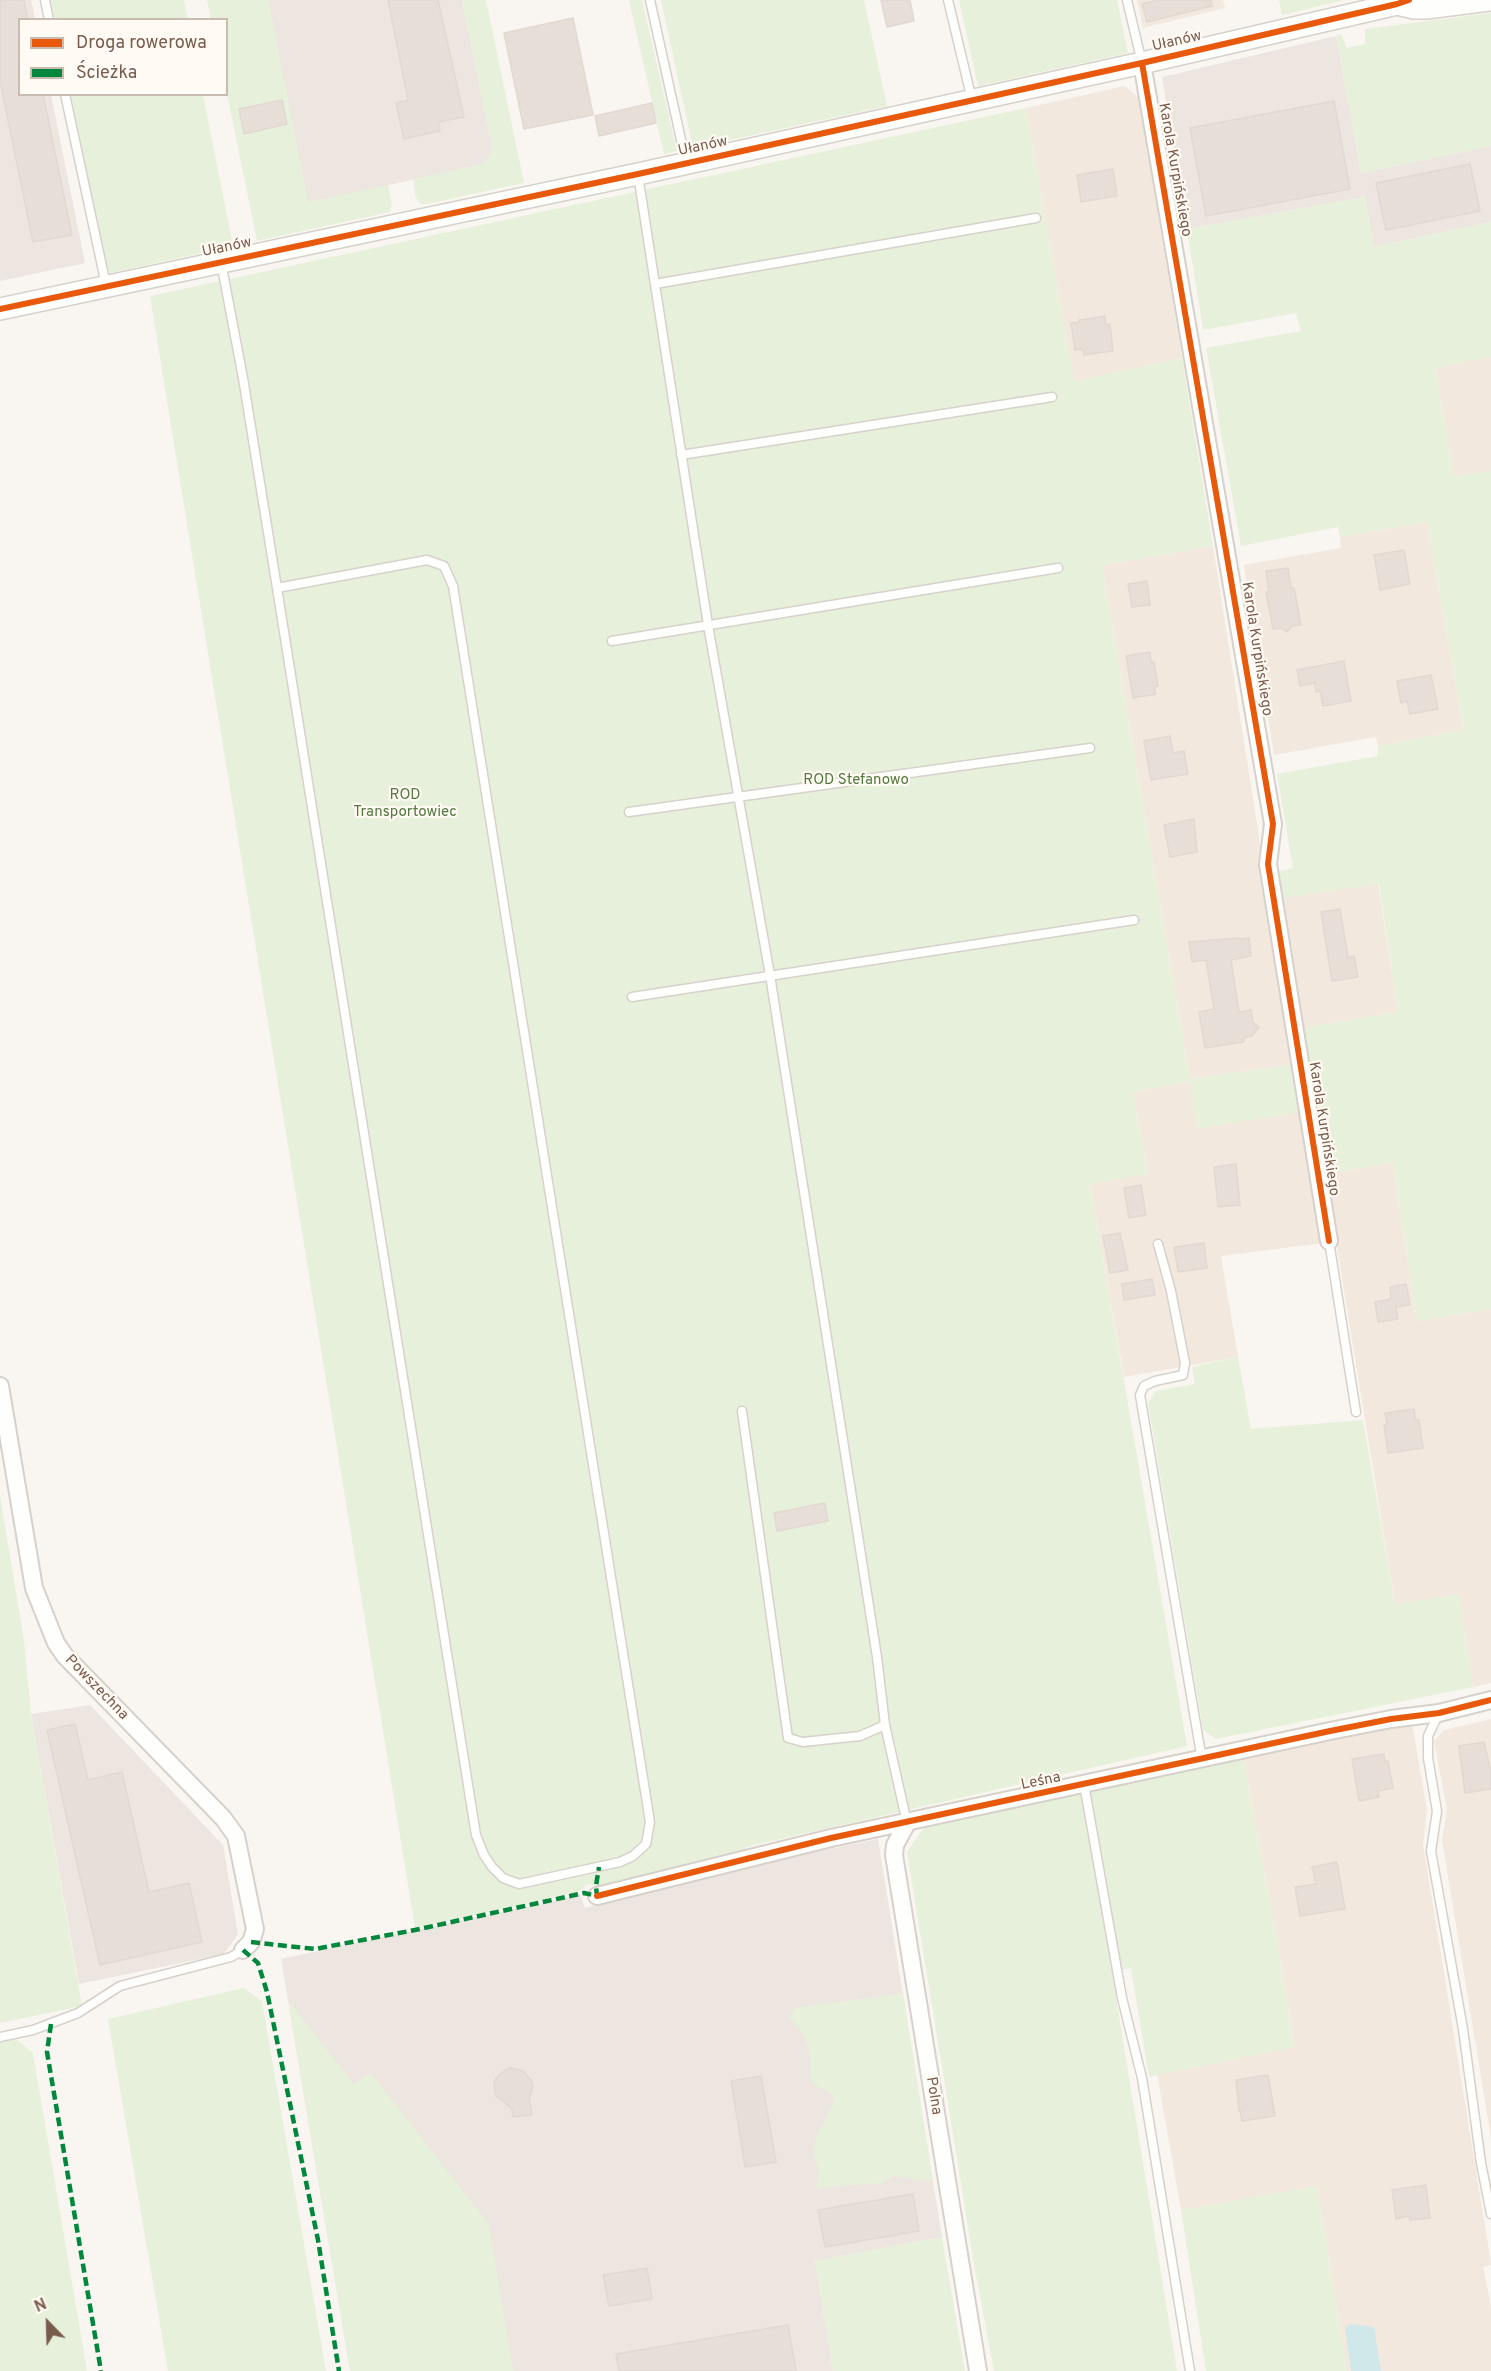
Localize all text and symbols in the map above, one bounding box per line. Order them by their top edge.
legend [18,18,228,96]
street label: Ułanów [1151,28,1203,56]
text: Droga rowerowa [76,32,207,55]
text: Ścieżka [76,62,137,85]
street label: Karola Kurpińskiego [1153,102,1195,238]
street label: Ułanów [677,133,729,161]
street label: Ułanów [201,234,253,262]
street label: Karola Kurpińskiego [1236,581,1276,717]
park label: ROD Stefanowo [803,772,909,790]
park label: ROD Transportowiec [353,787,457,822]
street label: Karola Kurpińskiego [1303,1061,1343,1197]
street label: Powszechna [61,1652,131,1724]
street label: Leśna [1020,1769,1062,1795]
street label: Polna [921,2076,945,2116]
north arrow [18,2293,78,2353]
text: N [32,2295,50,2318]

